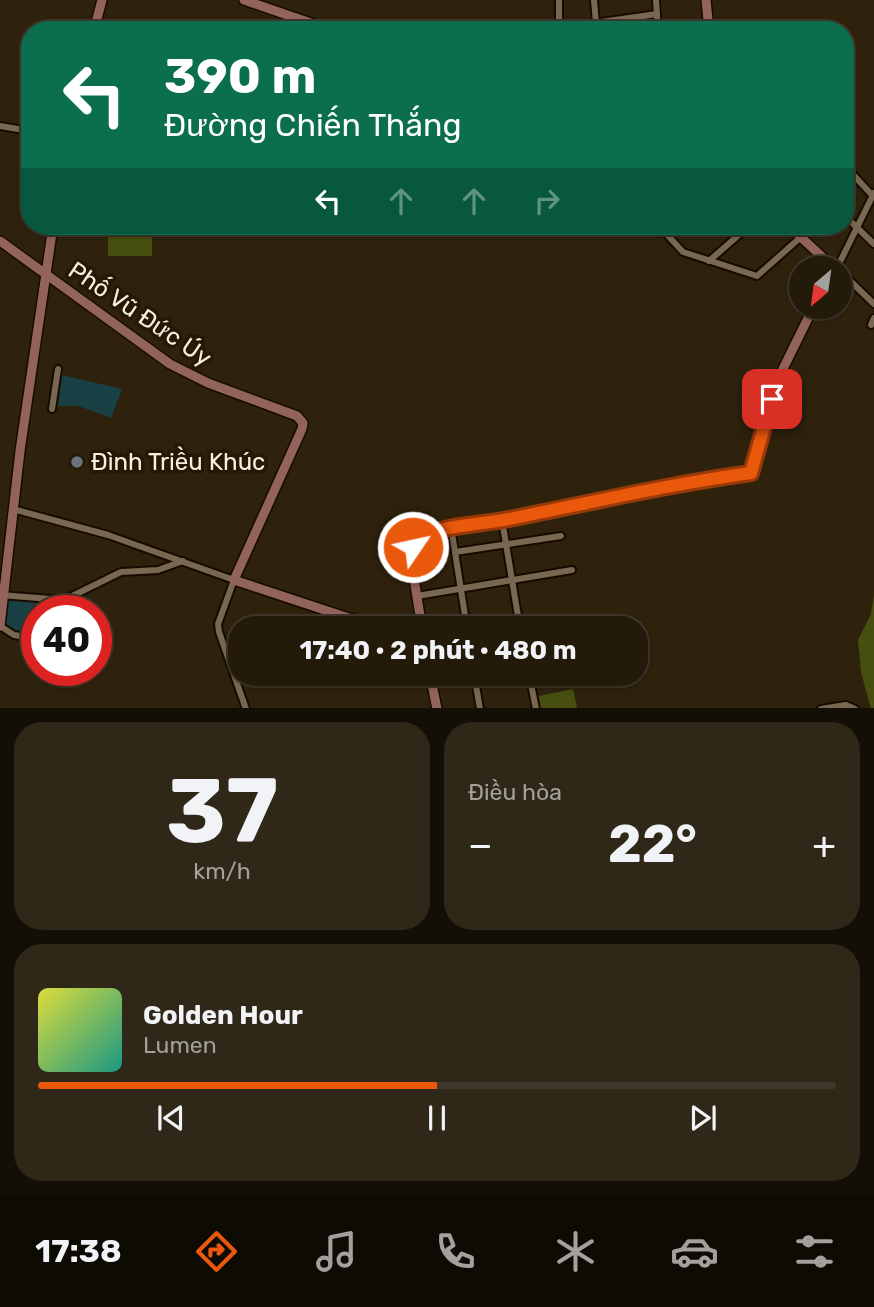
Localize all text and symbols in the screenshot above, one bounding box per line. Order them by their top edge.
text: 390 m [164,47,316,105]
icon: left [49,49,140,140]
text: Đường Chiến Thắng [164,106,462,144]
icon: left [309,182,347,220]
icon: ahead [382,182,420,220]
icon: ahead [455,182,493,220]
icon: right [528,182,566,220]
street label: Phố Vũ Đức Úy [63,254,218,372]
north arrow [789,256,852,318]
map controls [789,256,852,319]
pin [742,369,802,429]
icon: arrive [753,380,791,418]
place label: Đình Triều Khúc [91,446,265,476]
marker: Đình Triều Khúc [69,454,85,470]
position arrow [376,510,450,584]
speed limit sign: 40 [21,595,112,686]
text: 17:40 · 2 phút · 480 m [299,635,577,666]
text: 37 [166,757,278,865]
text: Điều hòa [468,778,562,806]
text: 22° [608,813,697,875]
text: − [468,822,493,868]
text: + [812,822,836,868]
text: km/h [193,857,251,885]
text: Golden Hour [143,1000,303,1031]
text: Lumen [143,1031,217,1059]
icon: previous [152,1099,190,1137]
icon: pause [418,1099,456,1137]
icon: next [684,1099,722,1137]
icon: directions [192,1227,241,1276]
icon: music [312,1227,361,1276]
icon: phone [431,1227,480,1276]
icon: climate [551,1227,600,1276]
icon: car [670,1227,719,1276]
icon: filters [790,1227,839,1276]
text: 17:38 [35,1232,122,1270]

